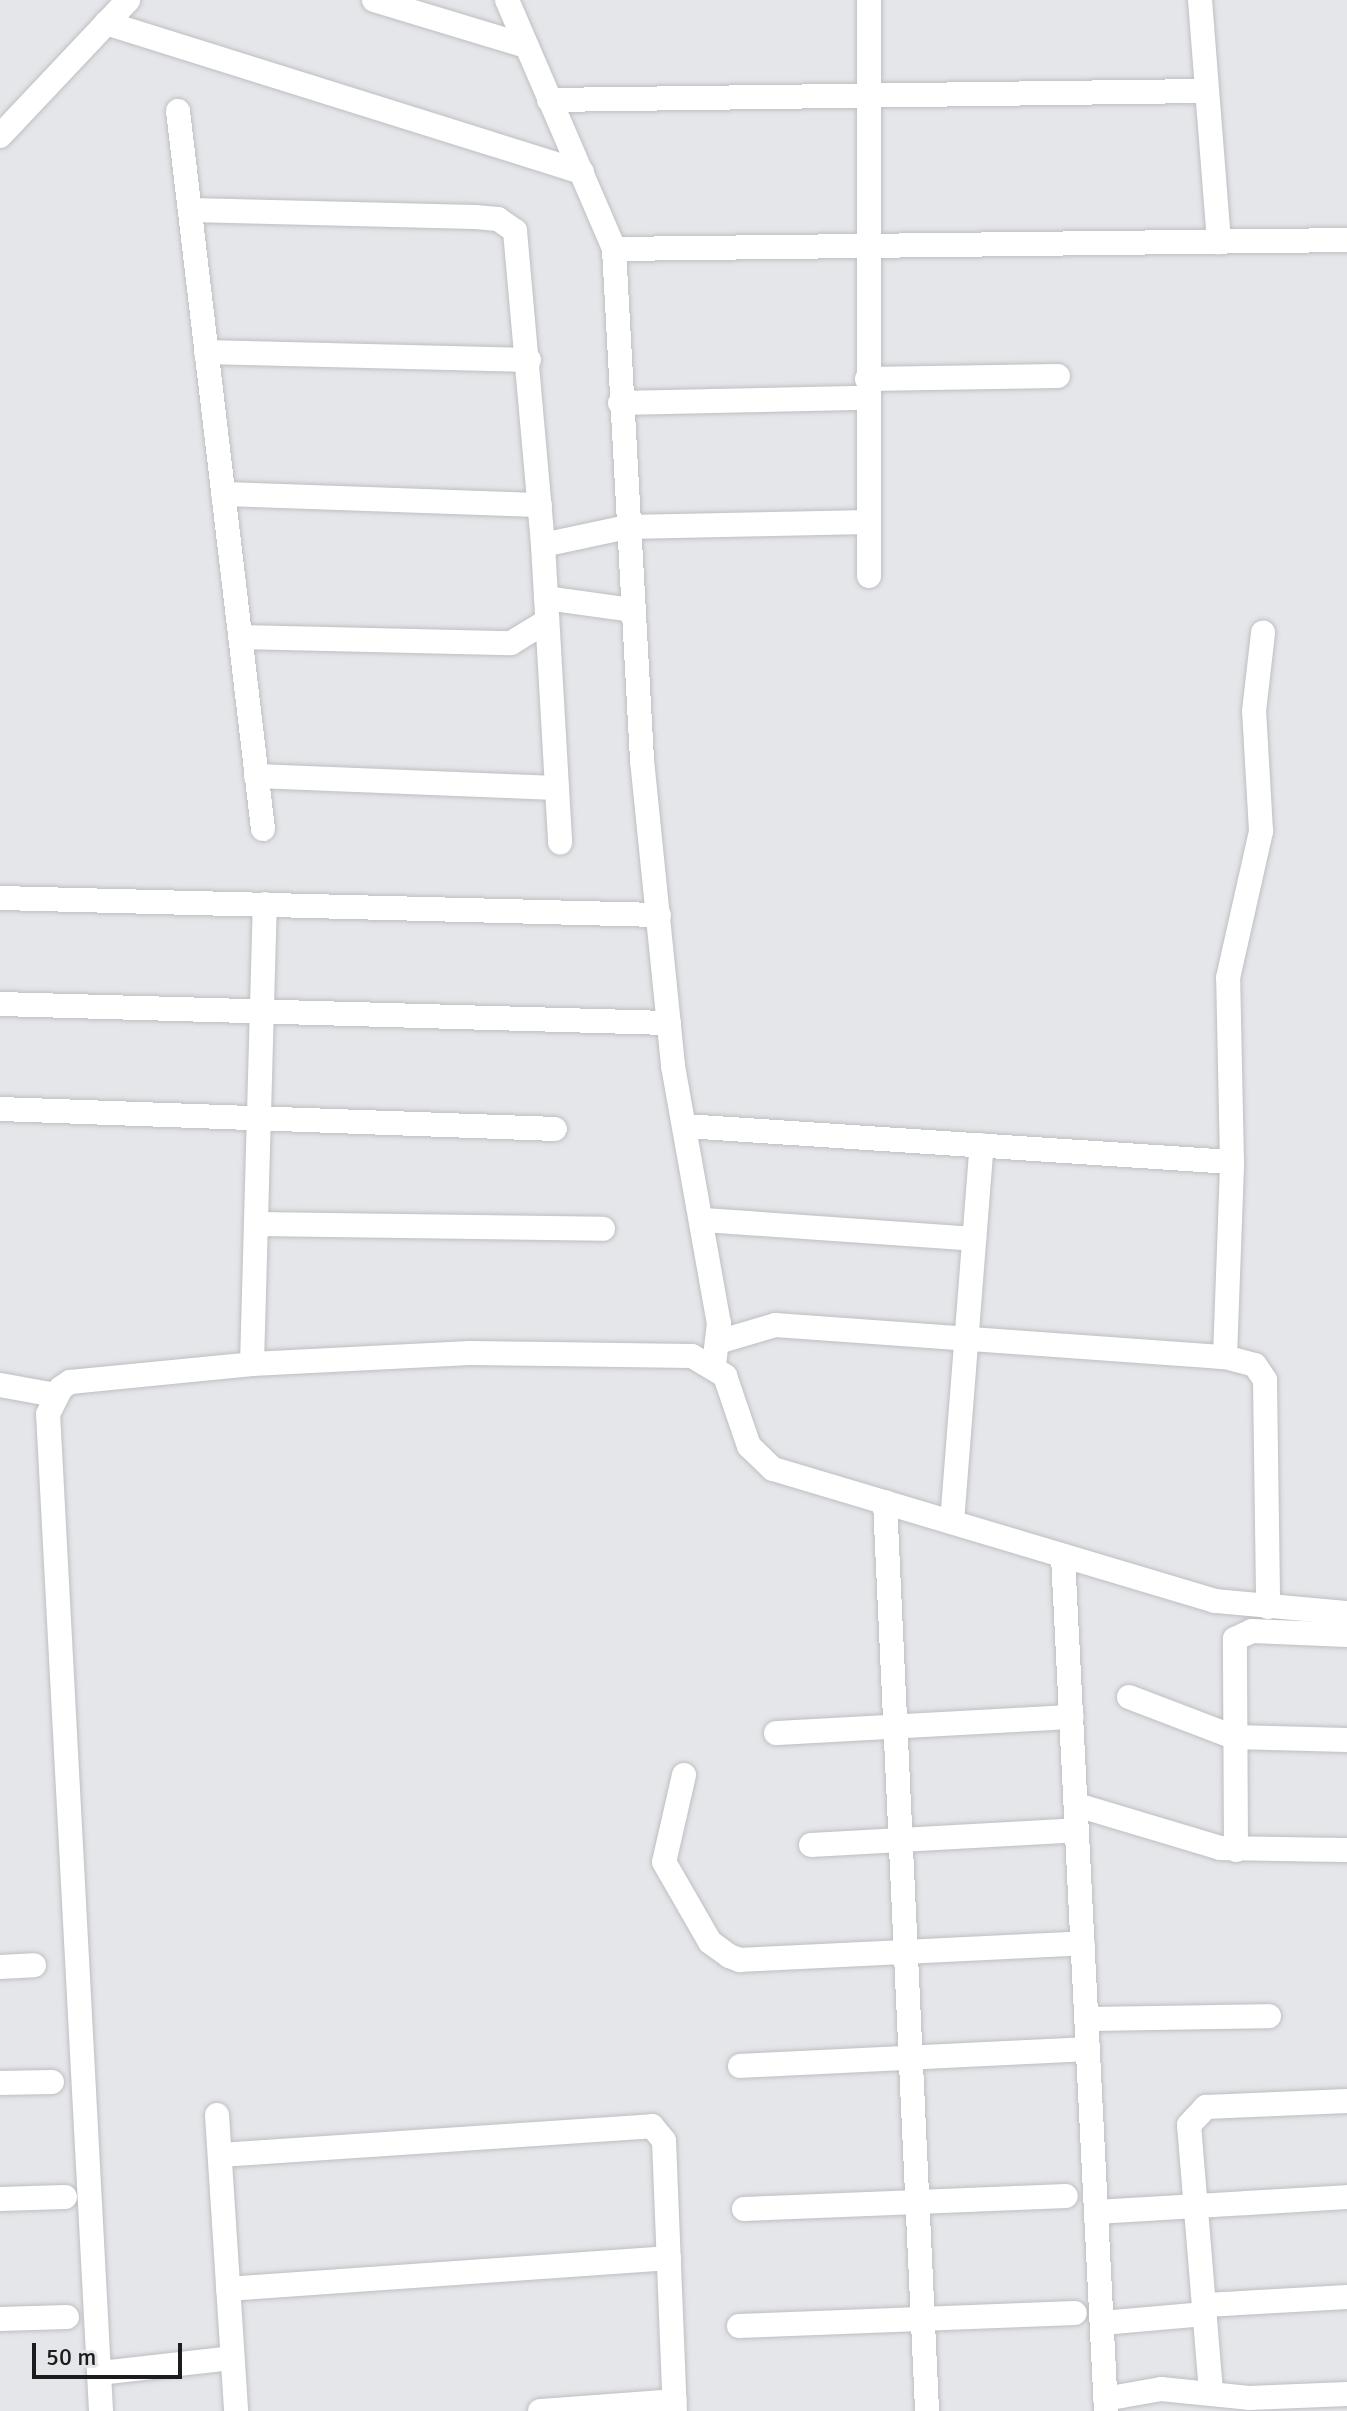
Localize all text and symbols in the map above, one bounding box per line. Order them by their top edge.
scale bar [36,2327,186,2377]
text: 50 m [46,2342,96,2372]

